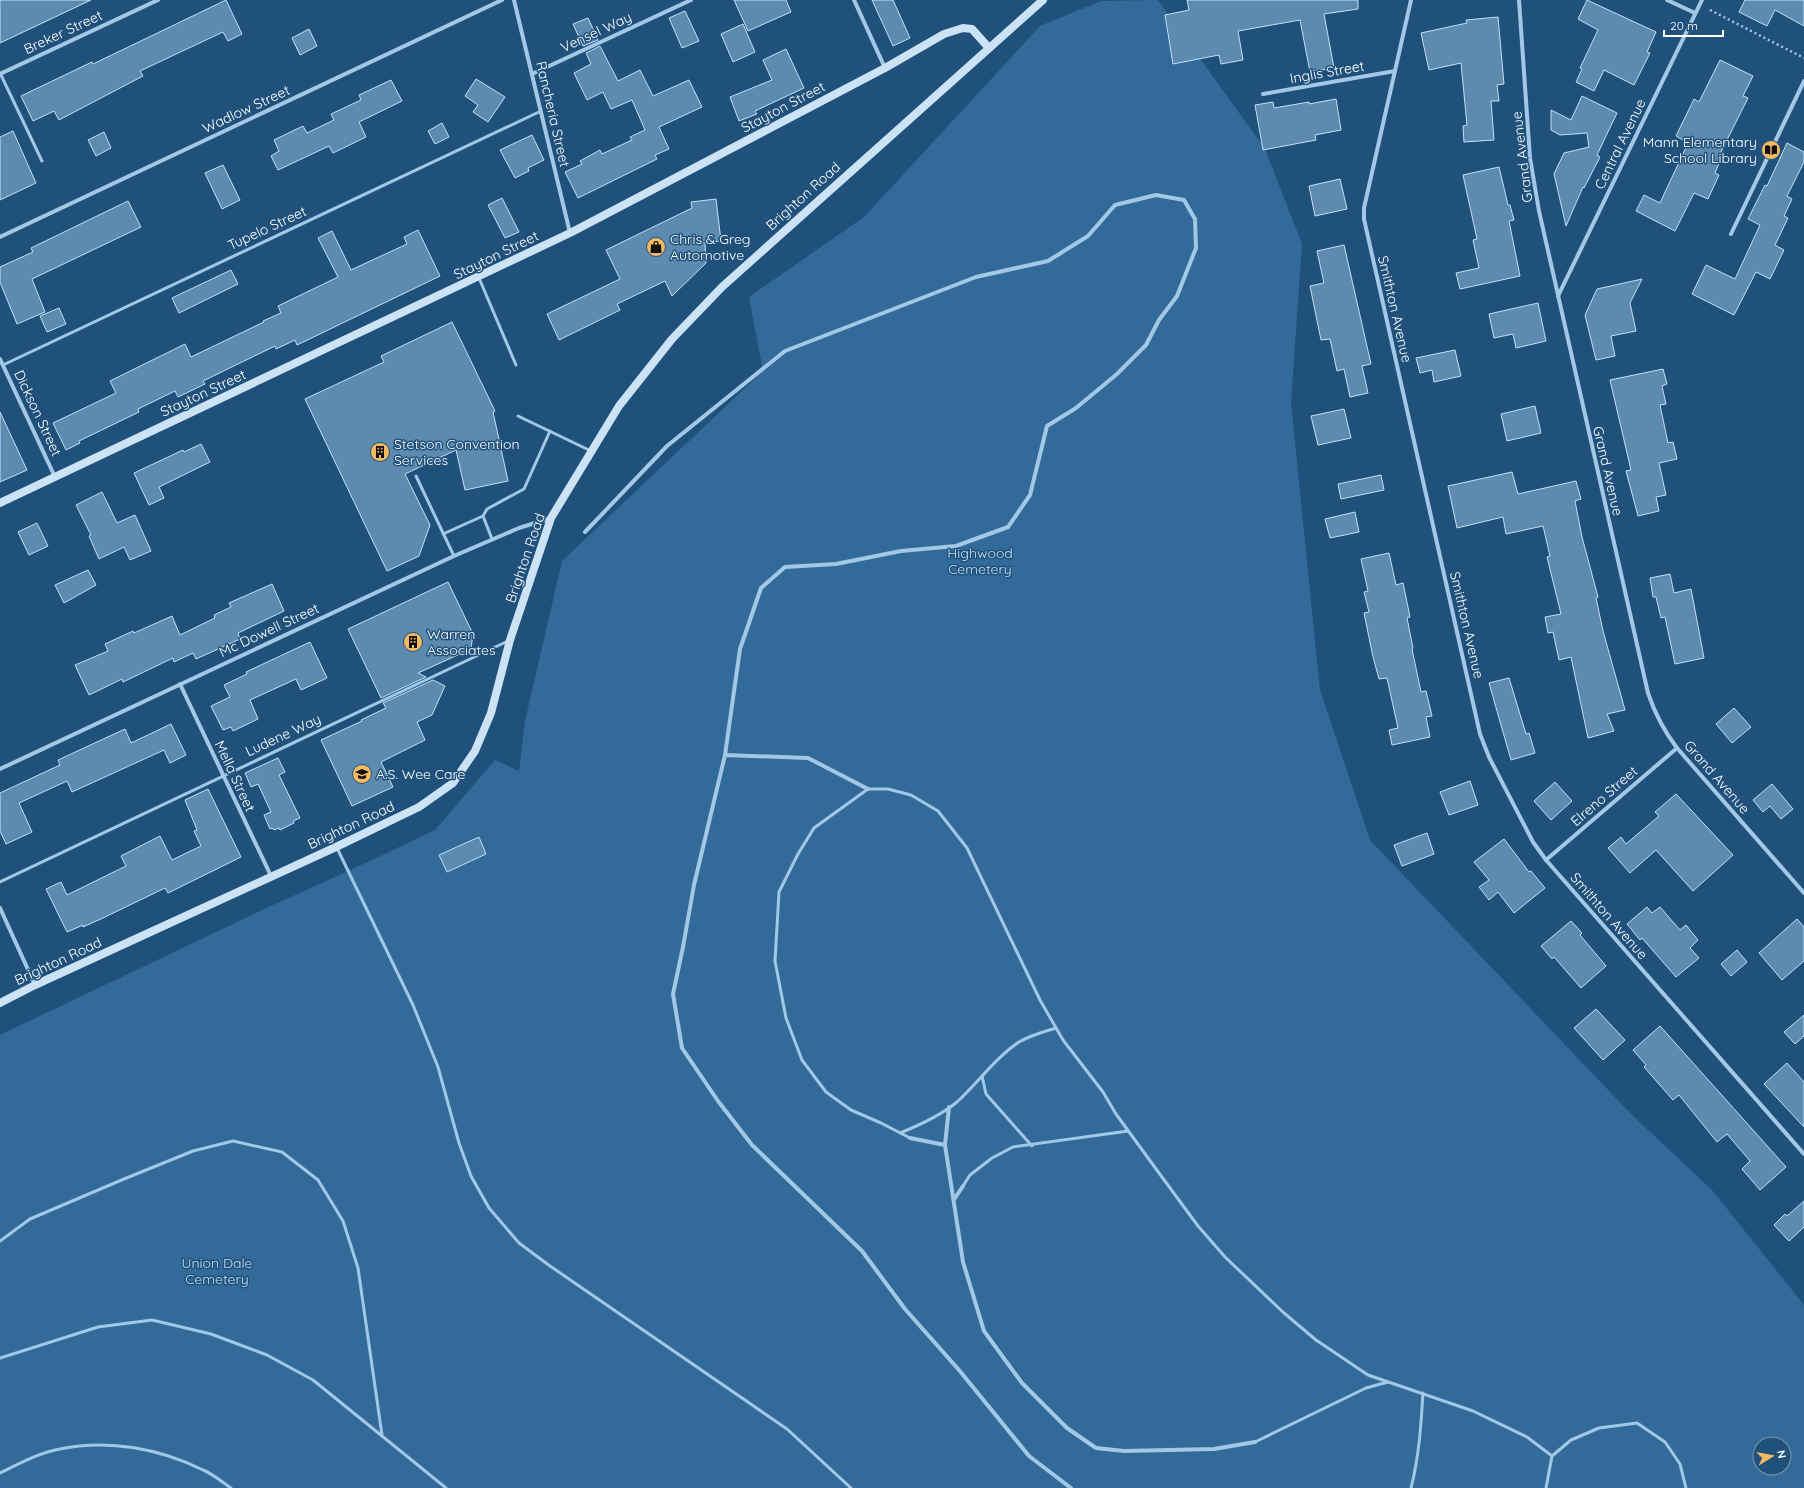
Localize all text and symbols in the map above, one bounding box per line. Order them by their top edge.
street label: Breker Street [21,6,105,58]
street label: Vensel Way [558,8,634,56]
scale bar [1664,12,1723,38]
text: 20 m [1670,18,1698,33]
street label: Inglis Street [1288,57,1366,87]
street label: Rancheria Street [532,59,574,169]
street label: Stayton Street [738,77,828,137]
street label: Wadlow Street [199,81,293,137]
street label: Central Avenue [1590,96,1650,192]
street label: Grand Avenue [1507,110,1537,204]
place label: Mann Elementary School Library [1643,133,1757,167]
library icon: Mann Elementary School Library [1760,139,1782,161]
street label: Brighton Road [762,158,844,234]
street label: Tupelo Street [225,202,309,254]
street label: Stayton Street [451,227,542,283]
place label: Chris & Greg Automotive [670,230,751,264]
shop icon: Chris & Greg Automotive [645,236,667,258]
street label: Smithton Avenue [1374,254,1416,364]
street label: Stayton Street [157,365,249,421]
street label: Dickson Street [10,367,66,459]
street label: Grand Avenue [1589,424,1627,518]
place label: Stetson Convention Services [394,435,520,469]
building icon: Stetson Convention Services [369,441,391,463]
street label: Brighton Road [501,511,549,605]
park label: Highwood Cemetery [947,544,1013,578]
street label: Smithton Avenue [1446,570,1488,680]
street label: Mc Dowell Street [216,599,322,661]
place label: Warren Associates [427,625,496,659]
building icon: Warren Associates [402,631,424,653]
street label: Ludene Way [242,710,324,760]
street label: Grand Avenue [1680,736,1754,818]
street label: Mella Street [211,738,259,815]
street label: Elreno Street [1567,762,1641,830]
school or university icon: A.S. Wee Care [351,763,373,785]
place label: A.S. Wee Care [376,765,465,783]
street label: Brighton Road [305,797,397,853]
street label: Smithton Avenue [1566,869,1652,963]
street label: Brighton Road [12,933,104,989]
park label: Union Dale Cemetery [182,1254,253,1288]
north arrow [1752,1436,1792,1476]
text: N [1774,1449,1789,1459]

